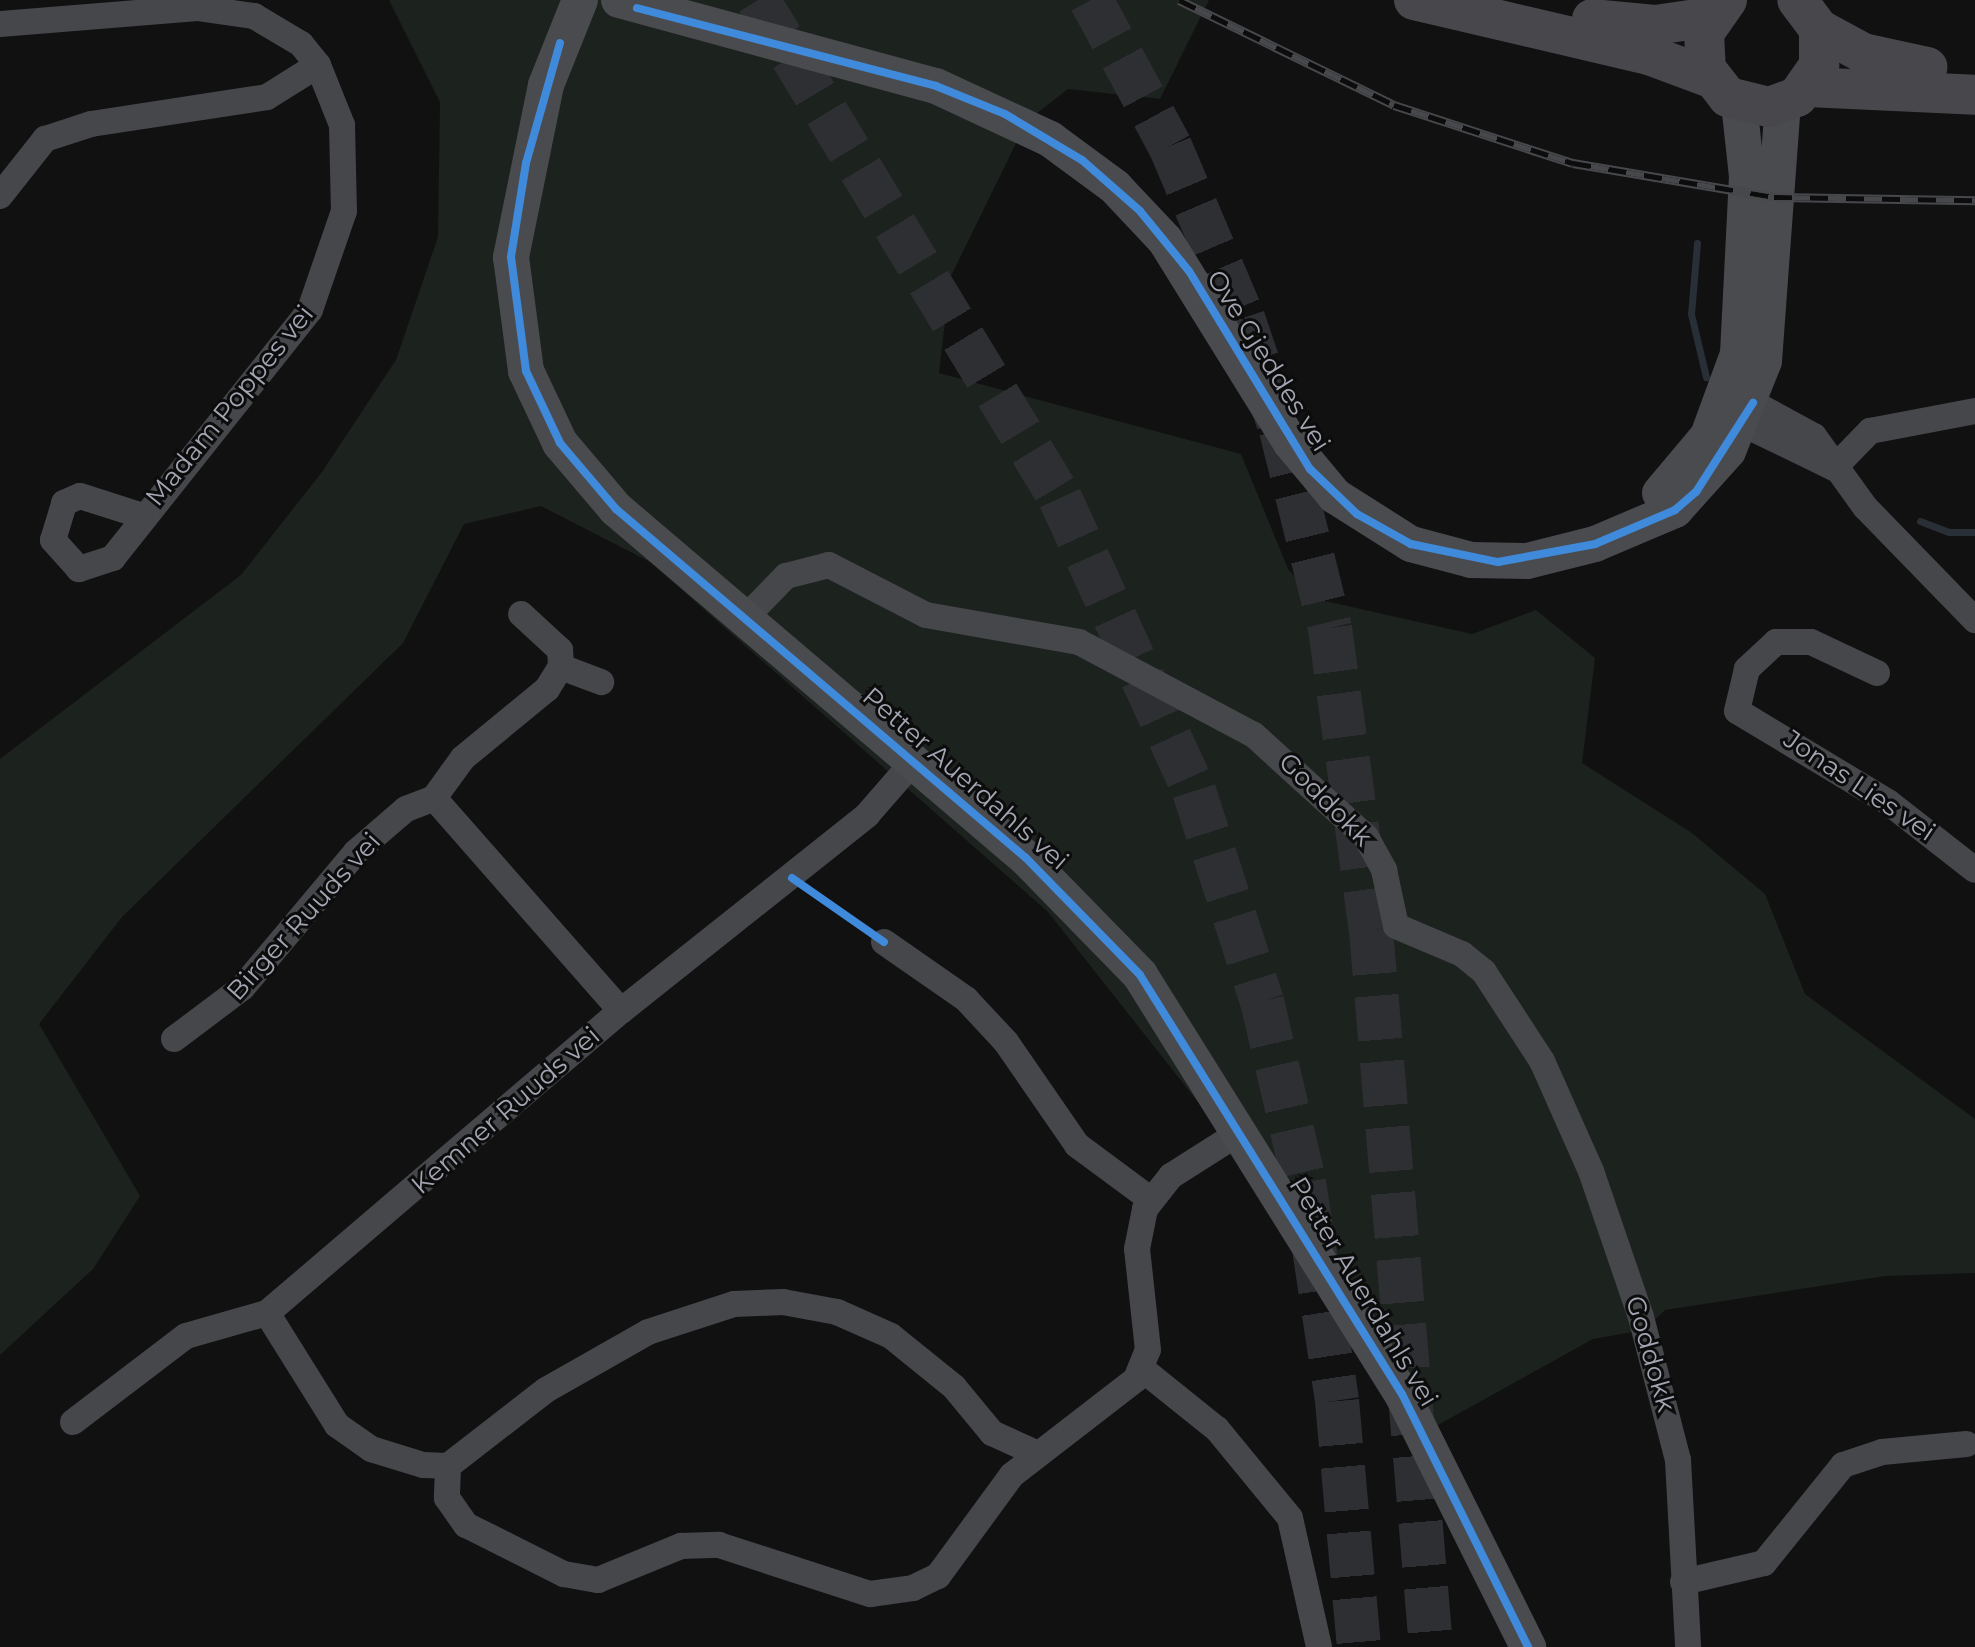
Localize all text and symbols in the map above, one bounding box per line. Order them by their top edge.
street label: Ove Gjeddes vei [1200,265,1336,457]
street label: Madam Poppes vei [140,299,320,513]
street label: Petter Auerdahls vei [856,681,1074,877]
street label: Jonas Lies vei [1777,724,1941,848]
street label: Goddokk [1272,747,1378,853]
street label: Birger Ruuds vei [221,827,387,1007]
street label: Kemner Ruuds vei [406,1021,606,1201]
street label: Petter Auerdahls vei [1282,1172,1444,1412]
street label: Goddokk [1619,1292,1681,1416]

